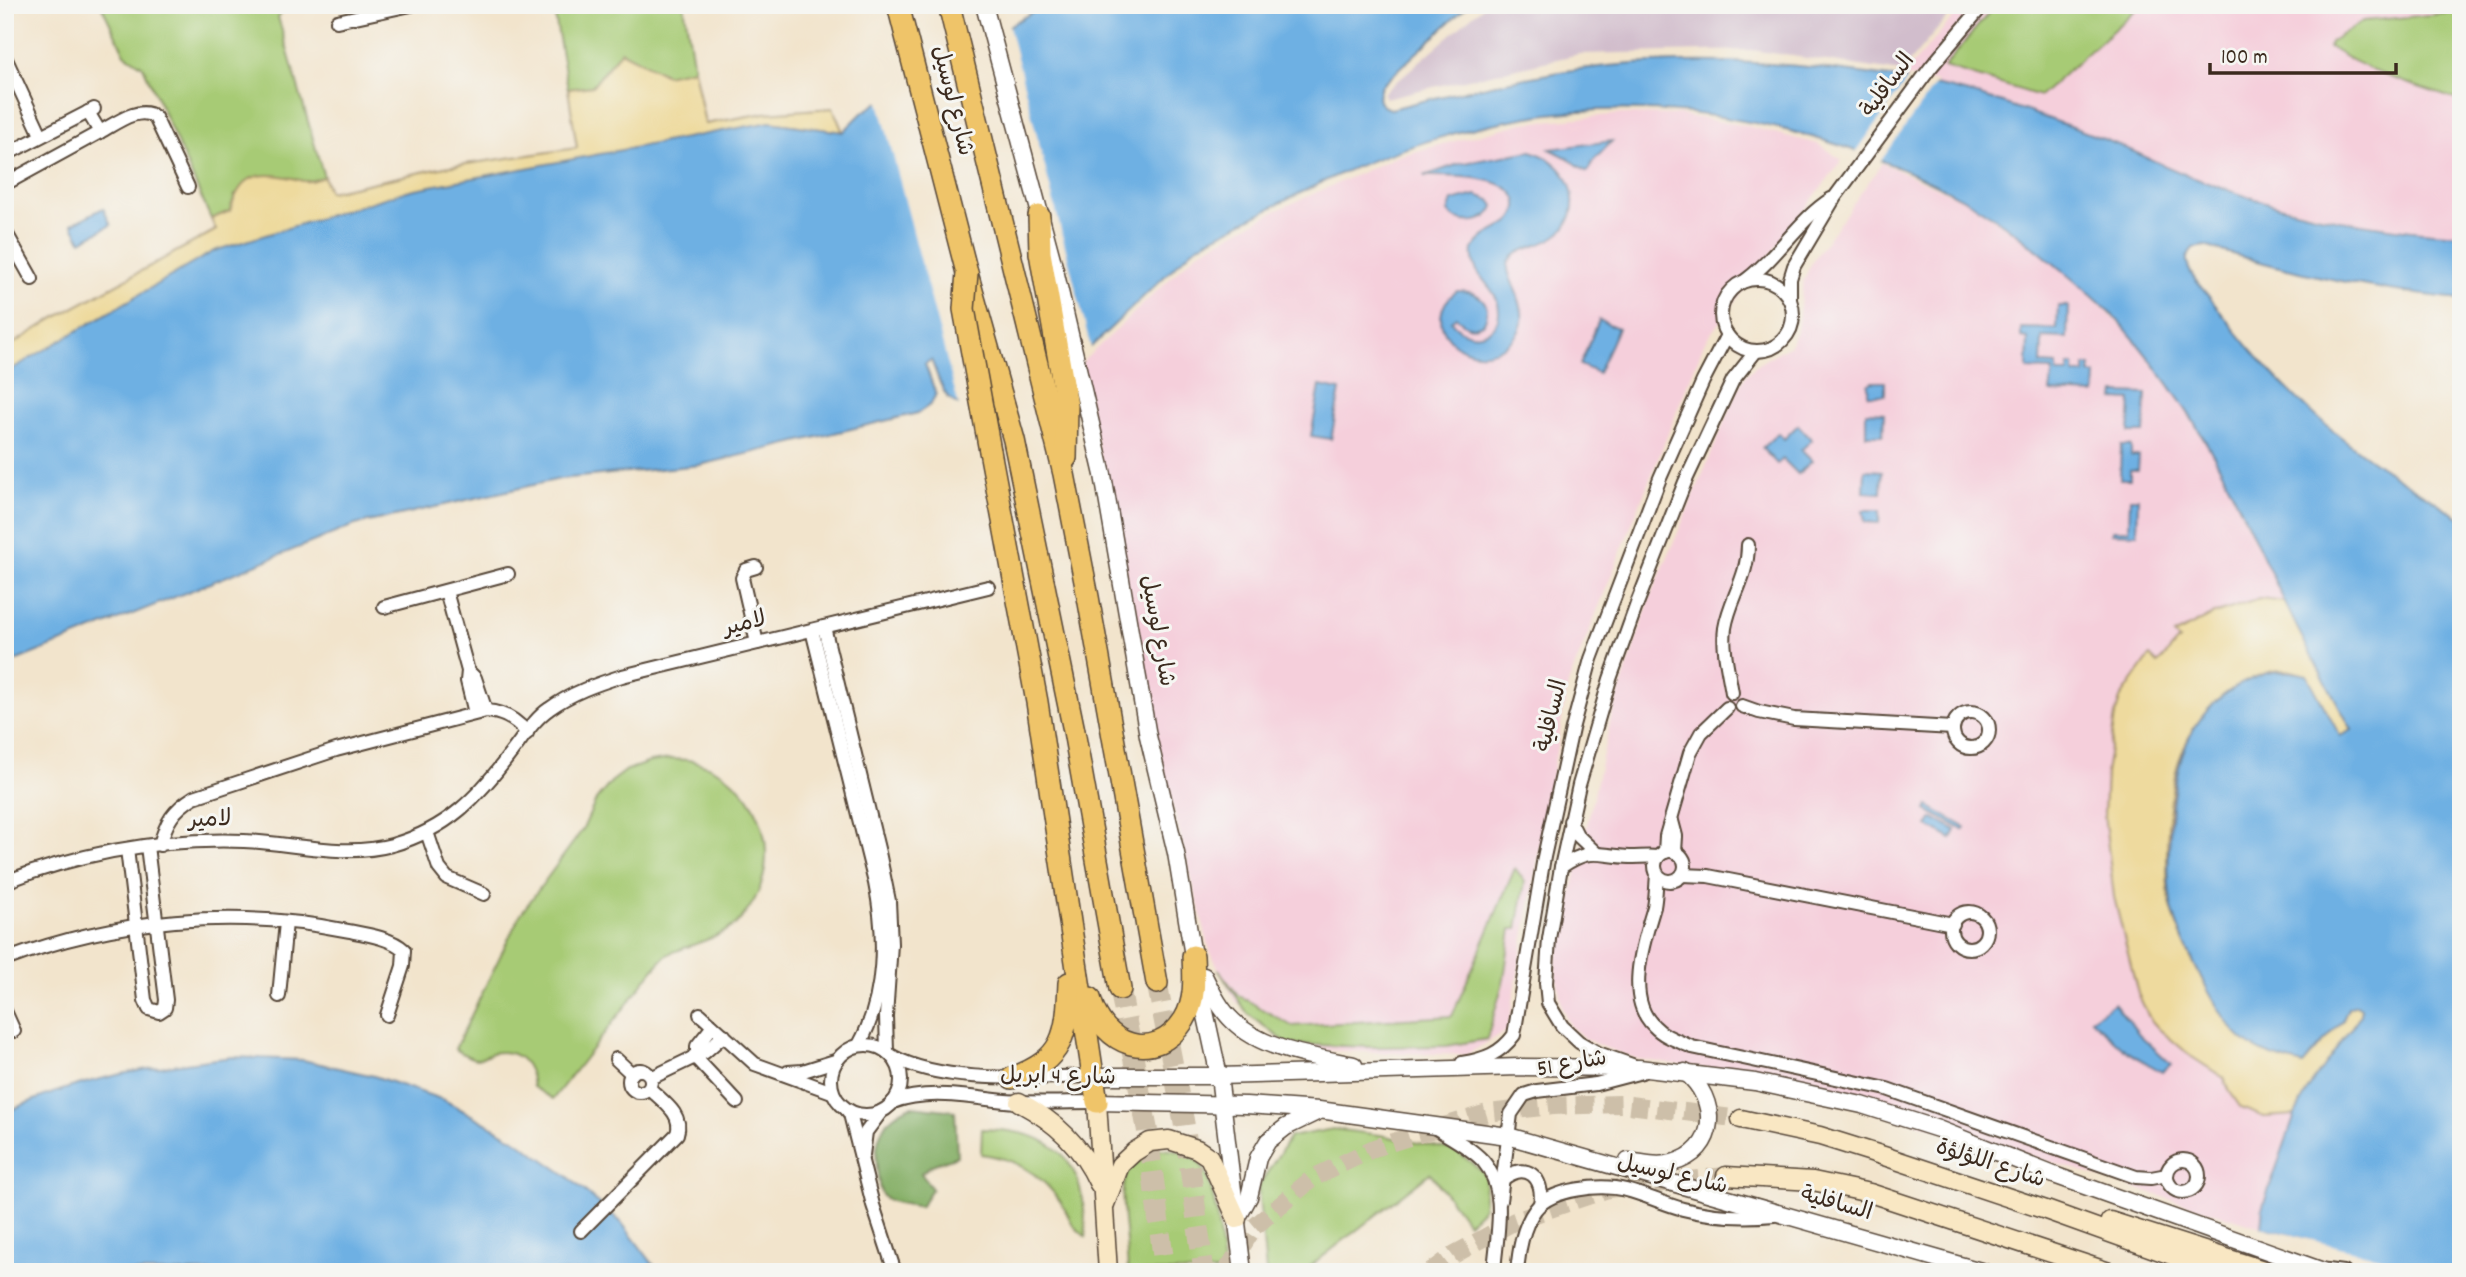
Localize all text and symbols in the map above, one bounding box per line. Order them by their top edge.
scale bar [2210,32,2396,76]
street label: شارع لوسيل [921,42,981,160]
text: 100 m [2221,44,2268,74]
street label: السافلية [1854,47,1924,125]
street label: شارع لوسيل [1130,573,1182,689]
street label: لامير [718,604,770,647]
street label: السافلية [1528,676,1578,756]
street label: لامير [186,804,232,838]
street label: شارع 51 [1534,1043,1610,1087]
street label: شارع 4 ابريل [1000,1060,1116,1096]
street label: شارع اللؤلؤة [1931,1132,2049,1198]
street label: شارع لوسيل [1613,1147,1731,1205]
street label: السافلية [1796,1179,1876,1231]

